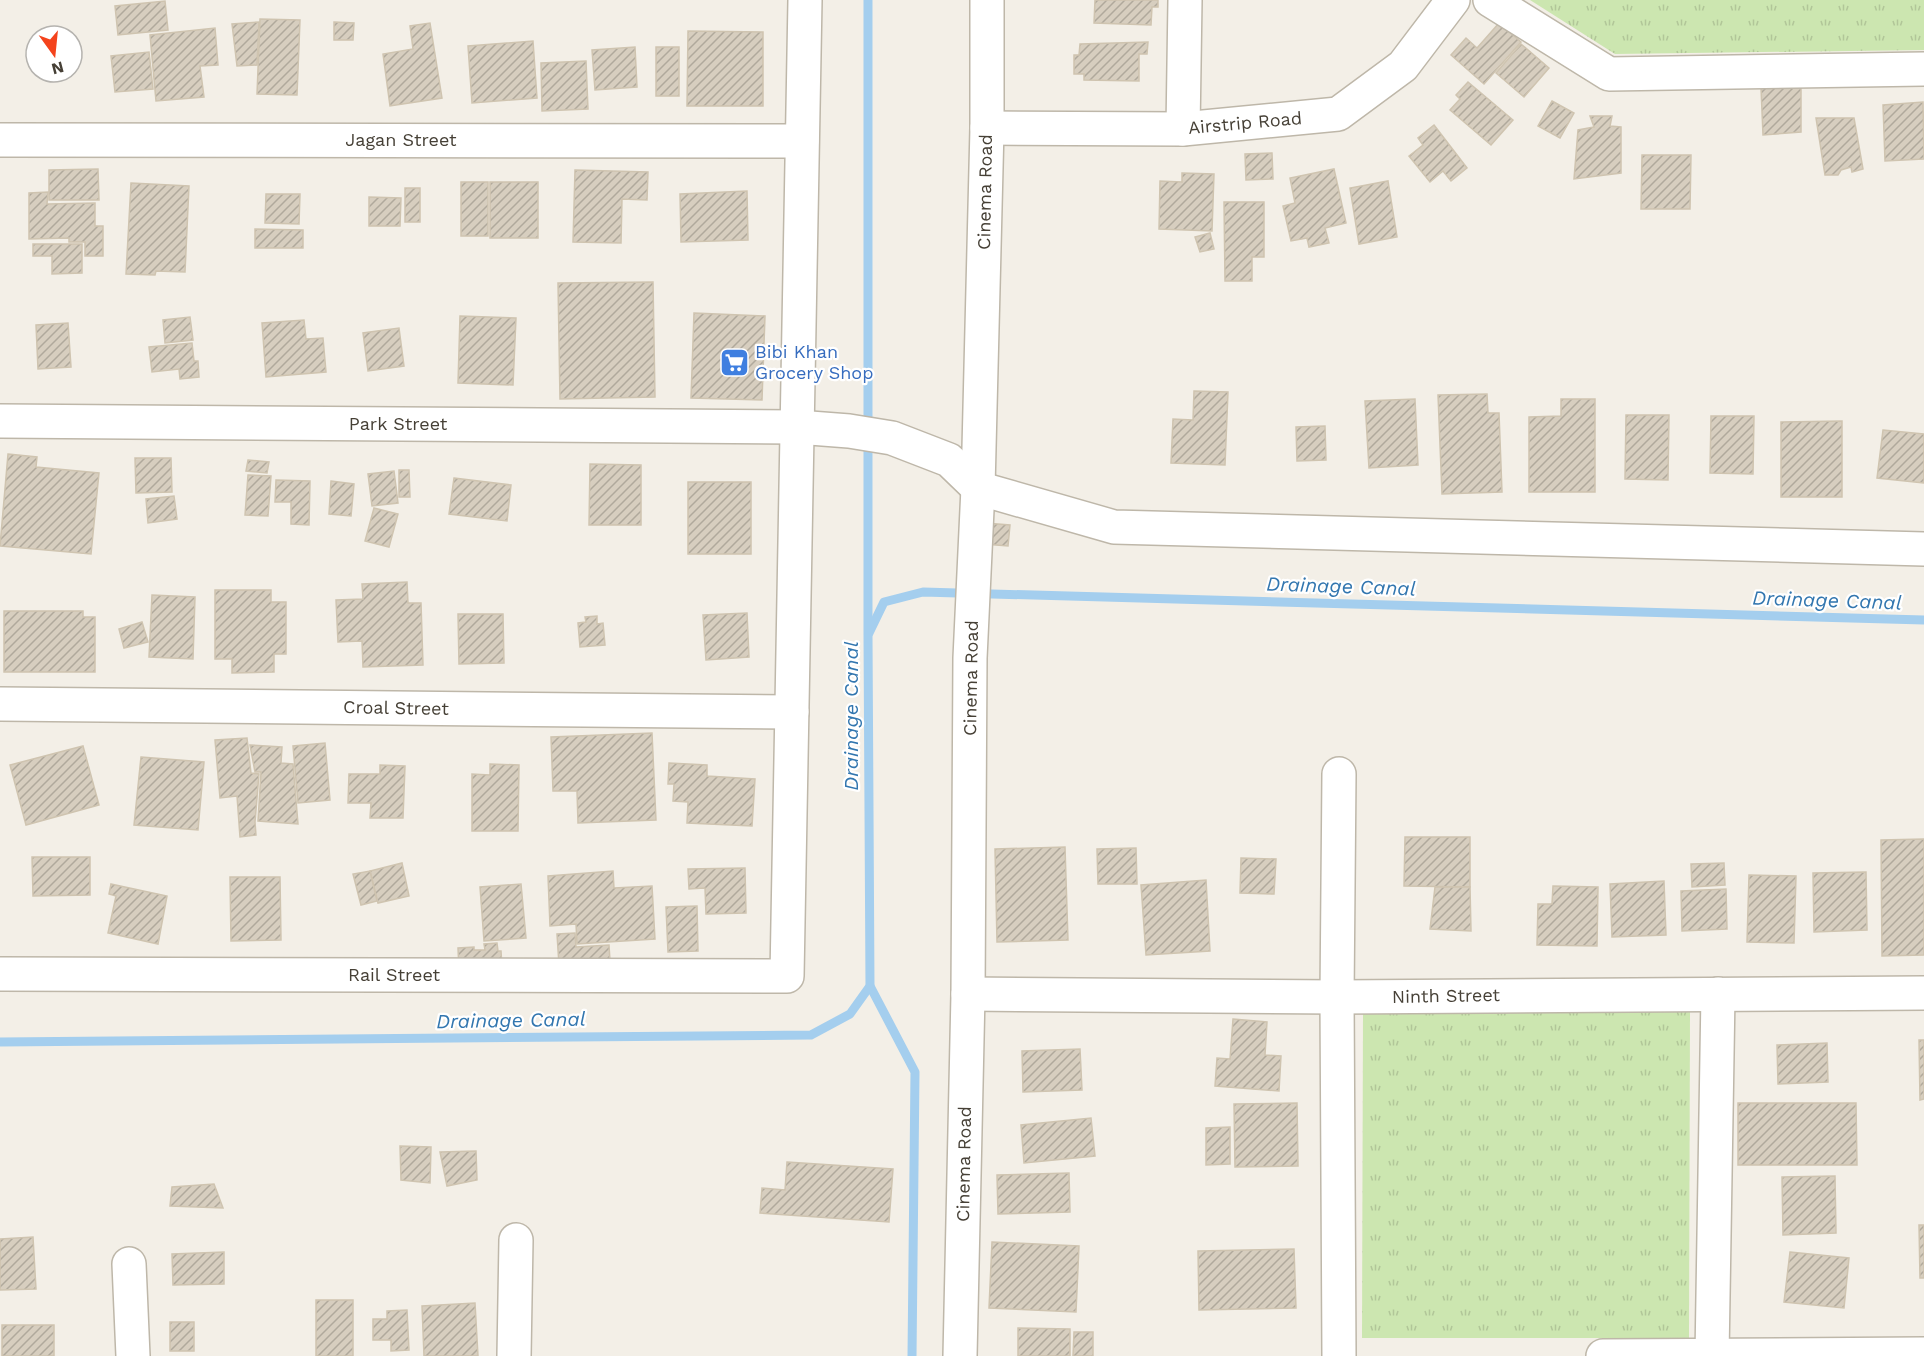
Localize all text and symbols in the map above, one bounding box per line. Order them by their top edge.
north arrow [24,24,84,84]
text: N [50,57,66,79]
street label: Airstrip Road [1187,107,1303,138]
street label: Jagan Street [345,129,457,150]
street label: Cinema Road [973,134,996,250]
place label: Bibi Khan Grocery Shop [755,341,873,383]
supermarket icon: Bibi Khan Grocery Shop [718,346,750,378]
street label: Park Street [349,413,448,434]
water label: Drainage Canal [1266,571,1416,601]
water label: Drainage Canal [1752,585,1902,615]
street label: Cinema Road [959,620,982,736]
water label: Drainage Canal [839,641,863,791]
street label: Croal Street [343,696,449,719]
street label: Rail Street [348,964,441,985]
street label: Ninth Street [1392,984,1501,1007]
water label: Drainage Canal [436,1007,586,1033]
street label: Cinema Road [952,1106,975,1222]

